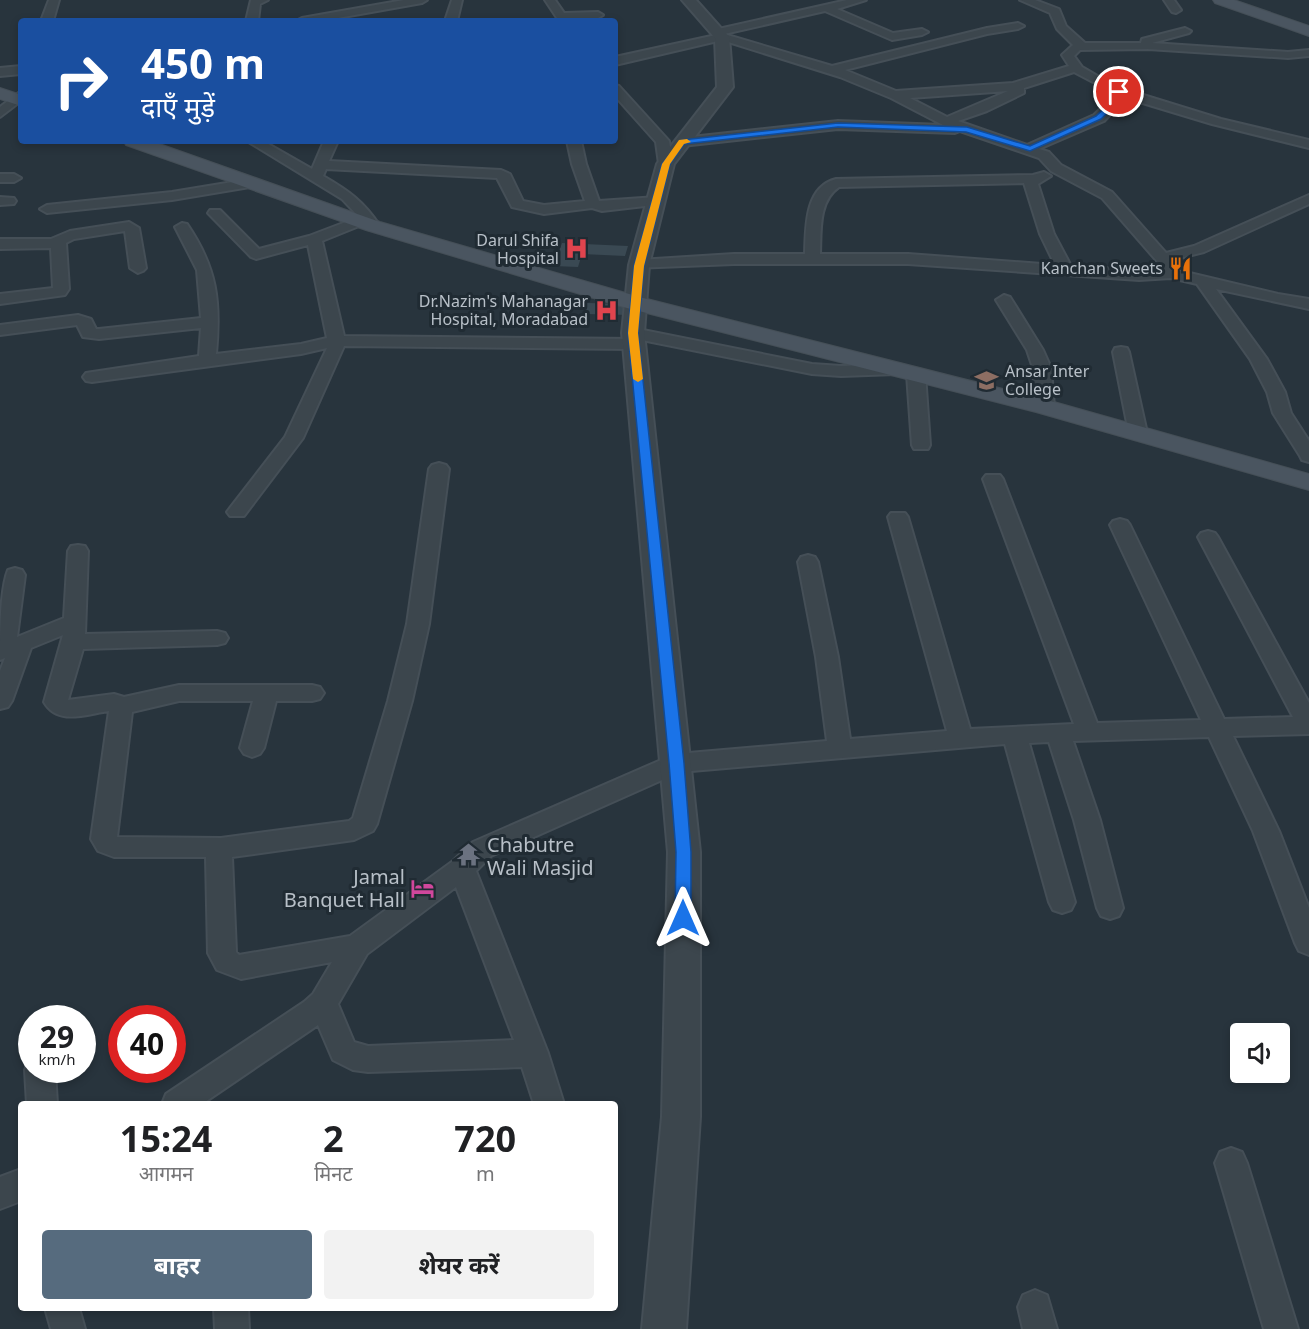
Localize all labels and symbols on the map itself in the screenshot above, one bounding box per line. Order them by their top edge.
pin [1093,66,1144,117]
place label: Darul Shifa Hospital [476,229,559,269]
hospital icon: Darul Shifa Hospital [564,236,590,262]
restaurant icon: Kanchan Sweets [1168,255,1194,281]
place label: Kanchan Sweets [1041,257,1163,279]
place label: Dr.Nazim's Mahanagar Hospital, Moradabad [419,290,588,330]
hospital icon: Dr.Nazim's Mahanagar Hospital, Moradabad [593,297,619,323]
place label: Ansar Inter College [1005,360,1090,400]
school or university icon: Ansar Inter College [974,367,1000,393]
place label: Chabutre Wali Masjid [487,831,594,881]
temple icon: Chabutre Wali Masjid [456,842,482,868]
place label: Jamal Banquet Hall [284,863,405,913]
hotel icon: Jamal Banquet Hall [410,875,436,901]
position arrow [651,886,715,950]
speed limit sign: 40 [108,1005,186,1083]

